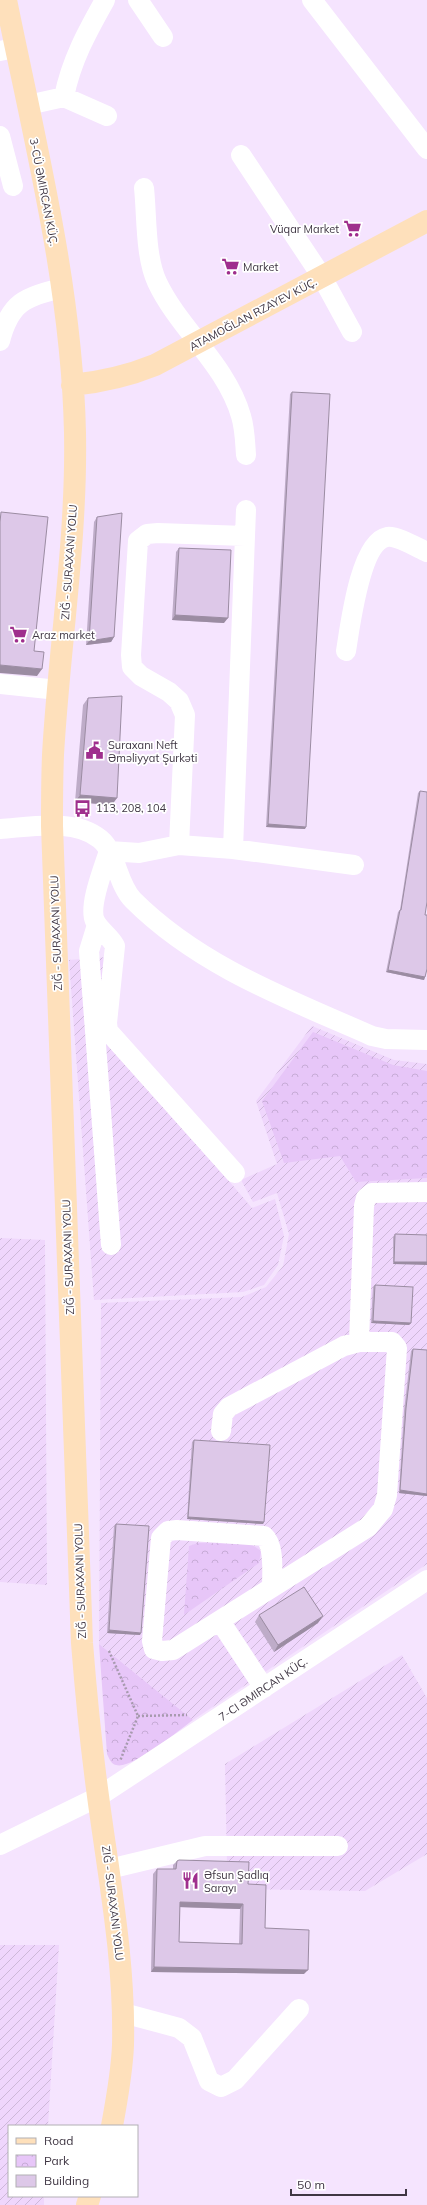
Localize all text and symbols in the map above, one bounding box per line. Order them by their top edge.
street label: 3-CÜ ƏMIRCAN KÜÇ. [27,137,61,247]
supermarket icon: Vüqar Market [342,219,362,239]
place label: Vüqar Market [270,222,339,236]
supermarket icon: Market [220,257,240,277]
place label: Market [243,260,279,274]
street label: ATAMOĞLAN RZAYEV KÜÇ. [186,274,319,354]
street label: ZIĞ - SURAXANI YOLU [57,504,80,620]
supermarket icon: Araz market [9,625,29,645]
place label: Araz market [32,628,95,642]
place label: Suraxanı Neft Əməliyyat Şurkəti [108,738,197,765]
public building icon: Suraxanı Neft Əməliyyat Şurkəti [85,741,105,761]
bus stop icon: 113, 208, 104 [73,798,93,818]
place label: 113, 208, 104 [96,801,167,815]
street label: ZIĞ - SURAXANI YOLU [46,875,65,991]
street label: ZIĞ - SURAXANI YOLU [58,1199,77,1315]
street label: ZIĞ - SURAXANI YOLU [70,1523,89,1639]
street label: 7-CI ƏMIRCAN KÜÇ. [216,1654,310,1724]
street label: ZIĞ - SURAXANI YOLU [99,1845,128,1961]
place label: Əfsun Şadlıq Sarayı [204,1868,269,1895]
restaurant icon: Əfsun Şadlıq Sarayı [181,1871,201,1891]
legend [8,2125,138,2197]
text: Road [44,2133,73,2148]
text: Park [44,2153,70,2168]
scale bar [291,2171,406,2197]
text: Building [44,2173,89,2188]
text: 50 m [297,2177,325,2192]

